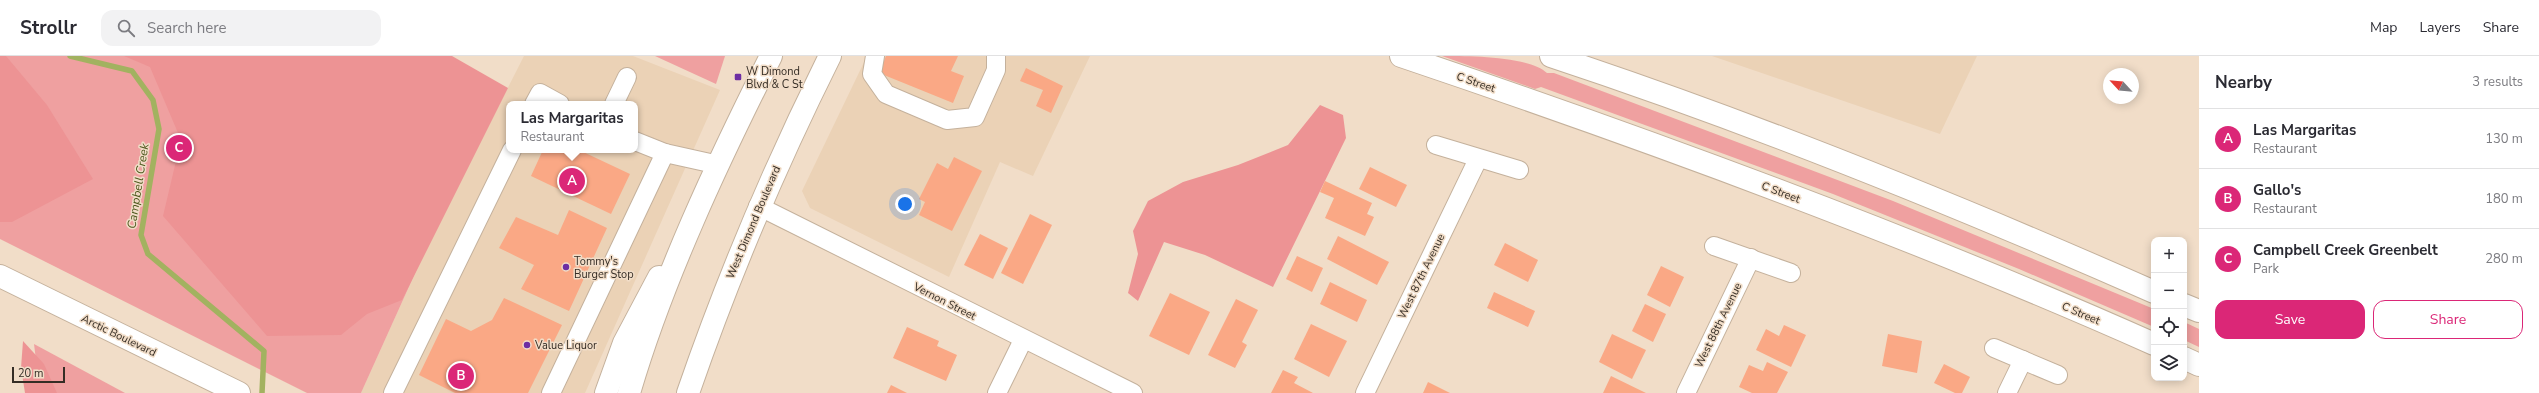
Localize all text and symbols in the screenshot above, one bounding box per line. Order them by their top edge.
search box [101,10,381,46]
text: Strollr [20,15,77,41]
icon: search [115,17,137,39]
text: Search here [147,18,227,38]
text: Map [2370,18,2397,37]
text: Layers [2419,18,2461,37]
text: Share [2483,18,2519,37]
place label: W Dimond Blvd & C St [746,64,803,92]
north arrow [2103,68,2139,104]
street label: C Street [1454,69,1497,96]
text: Nearby [2215,71,2272,94]
marker: W Dimond Blvd & C St [733,72,743,82]
text: 3 results [2472,73,2523,91]
popup [506,101,638,153]
text: Las Margaritas [520,108,624,128]
text: Las Margaritas [2253,120,2356,140]
text: Restaurant [520,128,584,146]
text: A [2223,130,2233,148]
text: 130 m [2485,130,2523,148]
pin: C [166,133,192,163]
text: Restaurant [2253,140,2317,158]
water label: Campbell Creek [123,141,153,230]
street label: West Dimond Boulevard [723,163,784,281]
pin: A [559,166,585,196]
street label: C Street [1759,178,1802,207]
text: Gallo's [2253,180,2301,200]
text: B [2224,190,2232,208]
text: 180 m [2485,190,2523,208]
your location [895,194,915,214]
text: Restaurant [2253,200,2317,218]
street label: West 87th Avenue [1394,231,1449,321]
map controls [2151,237,2187,381]
button: + [2151,237,2187,273]
text: Campbell Creek Greenbelt [2253,240,2438,260]
text: C [2224,250,2232,268]
text: 280 m [2485,250,2523,268]
place label: Tommy's Burger Stop [574,254,634,282]
text: Park [2253,260,2279,278]
marker: Tommy's Burger Stop [561,262,571,272]
button: − [2151,273,2187,309]
street label: Vernon Street [910,279,979,324]
street label: West 88th Avenue [1691,280,1746,370]
street label: C Street [2059,299,2102,328]
button: Save [2215,300,2365,339]
button: Share [2373,300,2523,339]
button: locate [2151,309,2187,345]
street label: Arctic Boulevard [79,311,159,360]
place label: Value Liquor [534,338,597,353]
marker: Value Liquor [522,340,532,350]
button: layers [2151,345,2187,381]
pin: B [448,361,474,391]
scale bar [12,365,65,384]
text: 20 m [18,366,43,381]

